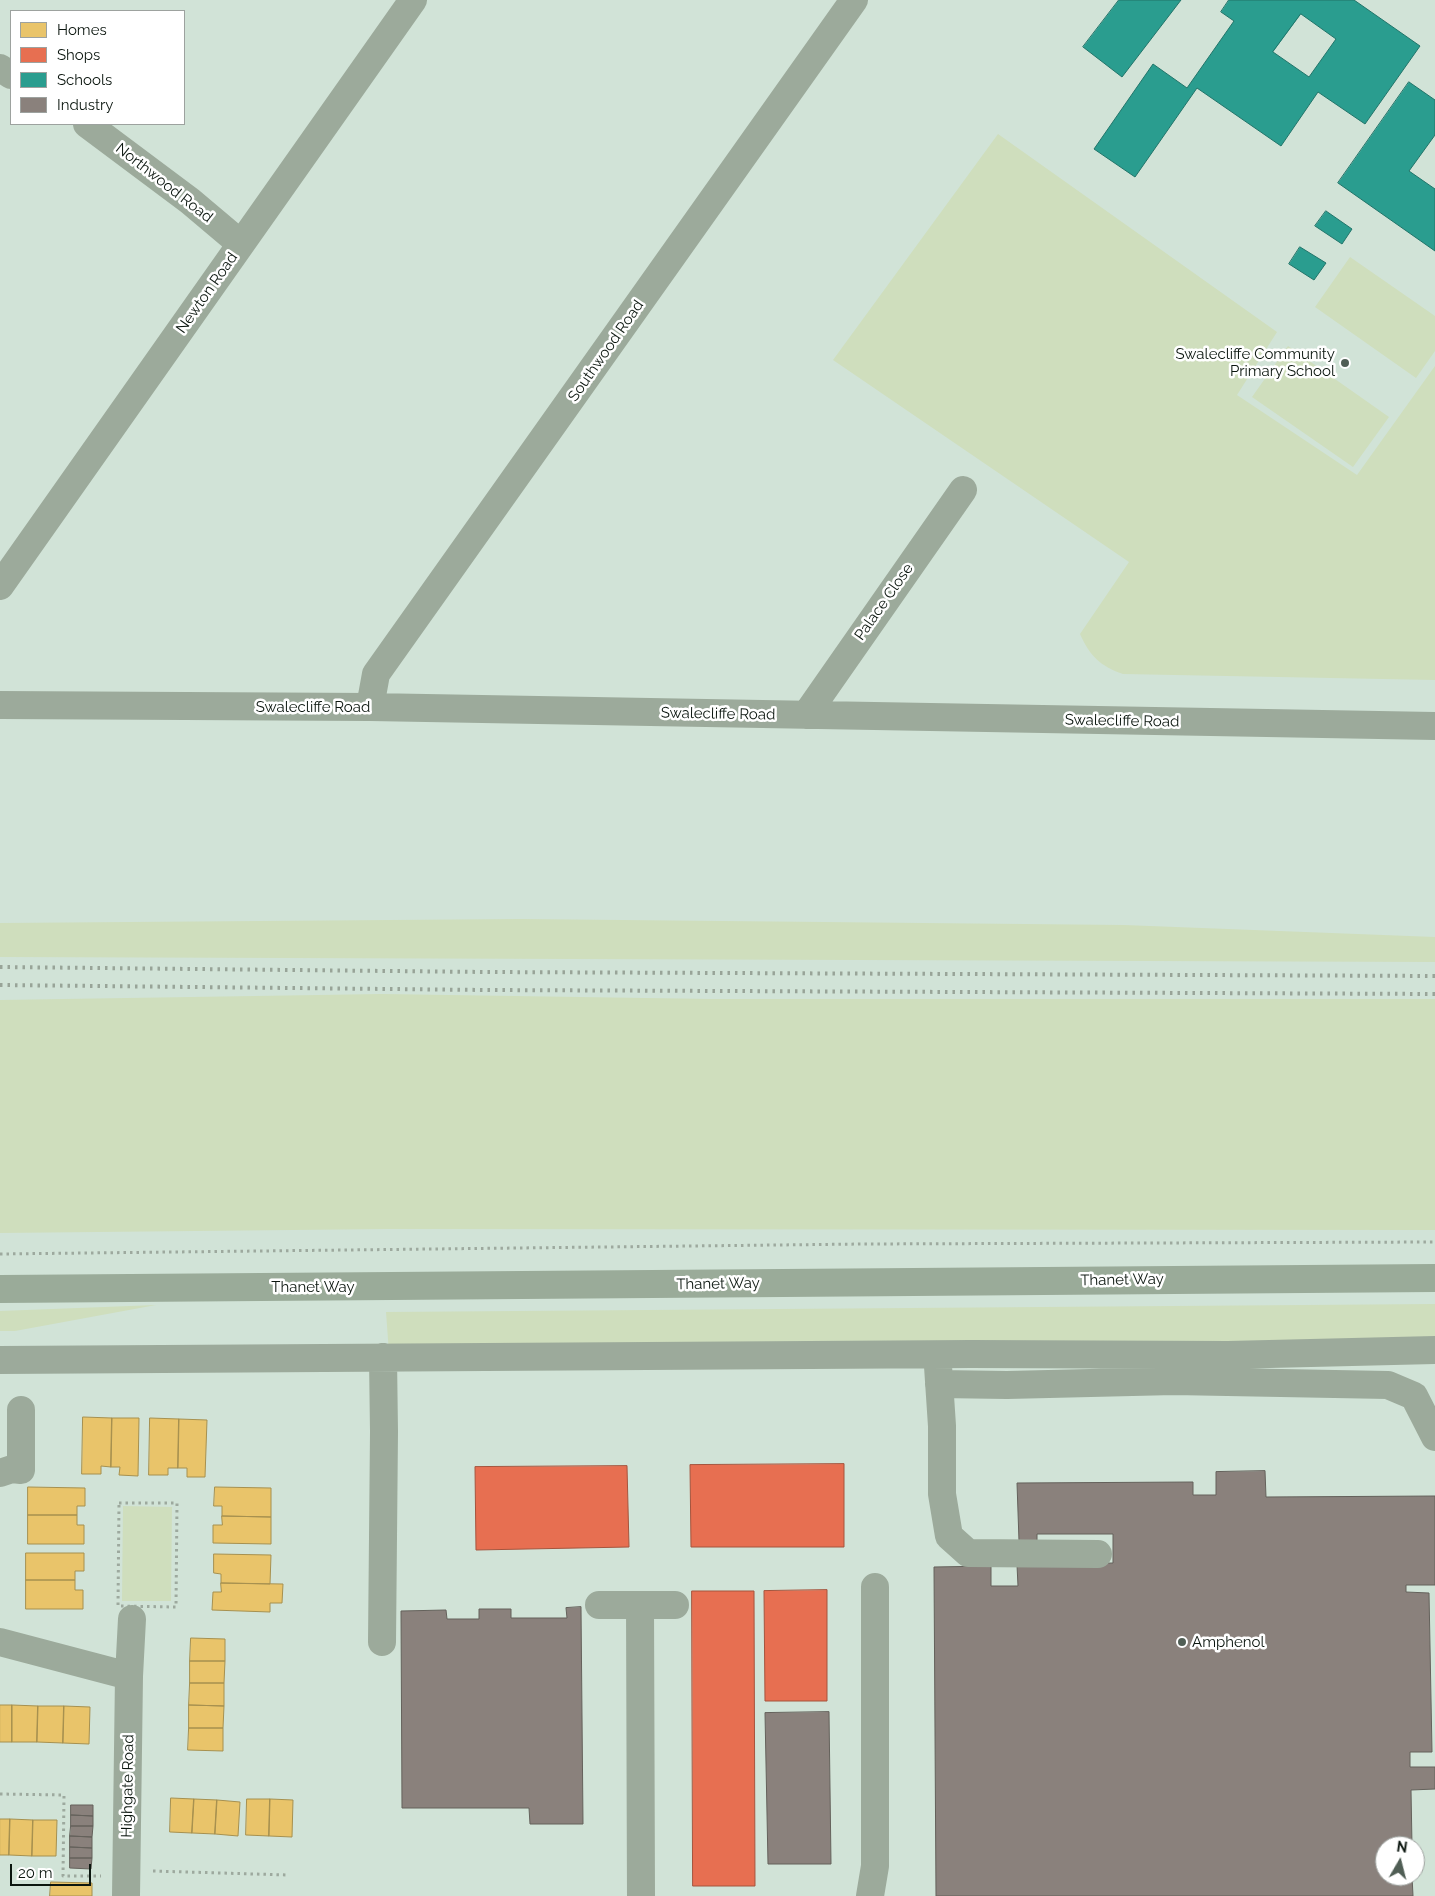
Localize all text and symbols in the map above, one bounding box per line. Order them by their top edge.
legend [10,10,185,125]
text: Homes [57,21,107,39]
text: Shops [57,46,100,64]
text: Schools [57,71,112,89]
text: Industry [57,96,113,114]
street label: Northwood Road [112,140,216,226]
street label: Newton Road [172,249,242,337]
street label: Southwood Road [564,297,648,405]
place label: Swalecliffe Community Primary School [1176,345,1335,380]
marker: Swalecliffe Community Primary School [1339,357,1351,369]
street label: Palace Close [851,560,917,644]
street label: Swalecliffe Road [256,698,370,716]
street label: Swalecliffe Road [661,704,775,724]
street label: Swalecliffe Road [1065,711,1179,731]
street label: Thanet Way [1080,1270,1164,1290]
street label: Thanet Way [676,1274,760,1294]
street label: Thanet Way [271,1278,355,1296]
place label: Amphenol [1192,1633,1264,1651]
marker: Amphenol [1176,1636,1188,1648]
street label: Highgate Road [118,1734,138,1838]
north arrow [1375,1836,1425,1886]
text: N [1396,1838,1408,1856]
scale bar [12,1854,94,1886]
text: 20 m [18,1864,53,1882]

